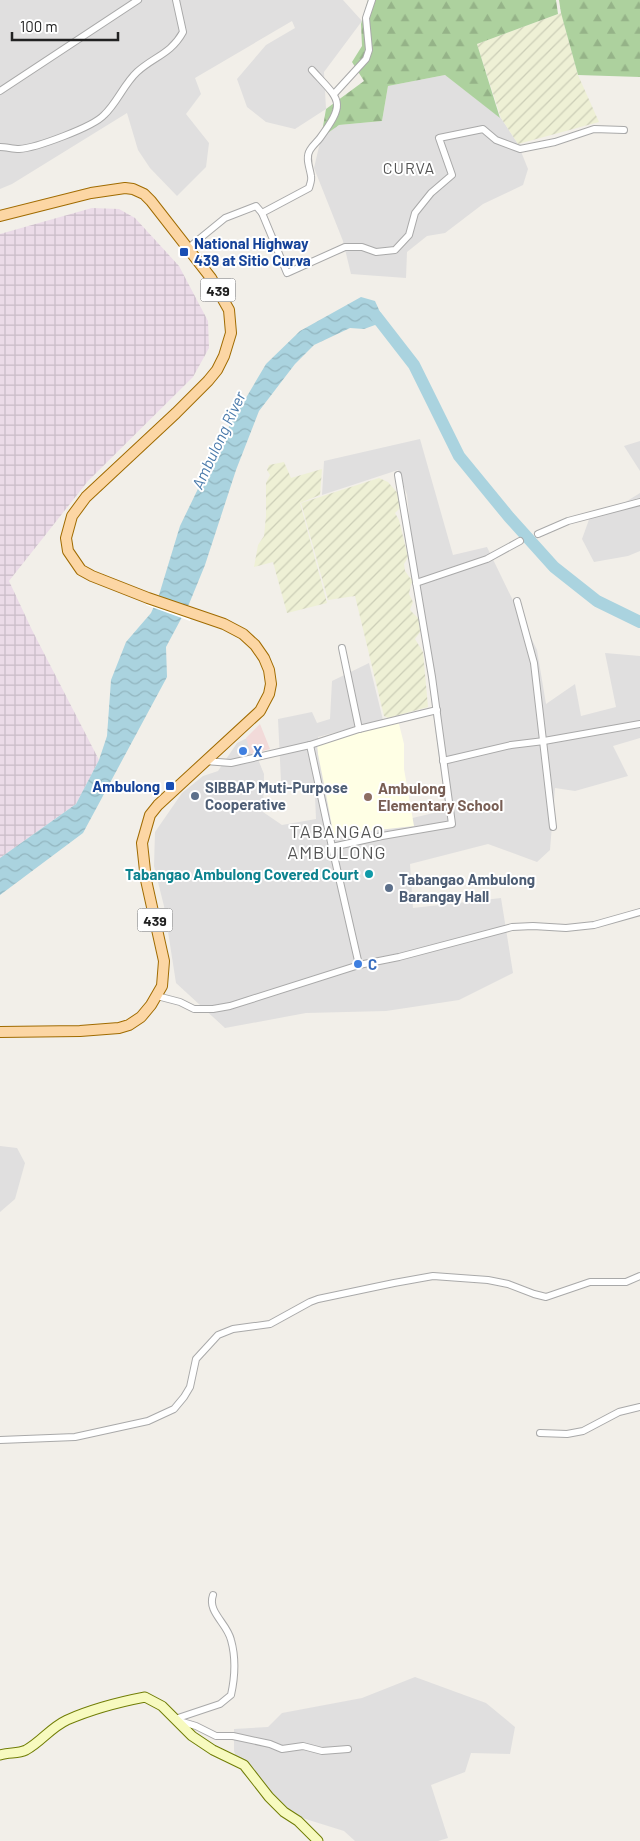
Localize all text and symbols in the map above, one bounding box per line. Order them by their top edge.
scale bar [12,10,119,42]
text: 100 m [20,17,58,35]
district label: CURVA [383,158,435,177]
place label: National Highway 439 at Sitio Curva [194,234,311,269]
marker: National Highway 439 at Sitio Curva [178,246,190,258]
road number: 439 [200,278,236,302]
water label: Ambulong River [187,387,249,492]
place label: X [253,742,263,760]
marker: X [237,745,249,757]
place label: Ambulong [92,777,160,795]
place label: SIBBAP Muti-Purpose Cooperative [205,778,348,813]
place label: Ambulong Elementary School [378,779,503,814]
marker: Ambulong [164,780,176,792]
marker: SIBBAP Muti-Purpose Cooperative [189,790,201,802]
marker: Ambulong Elementary School [362,791,374,803]
district label: TABANGAO AMBULONG [287,820,387,863]
place label: Tabangao Ambulong Covered Court [125,865,359,883]
marker: Tabangao Ambulong Covered Court [363,868,375,880]
place label: Tabangao Ambulong Barangay Hall [399,870,535,905]
marker: Tabangao Ambulong Barangay Hall [383,882,395,894]
road number: 439 [138,908,172,932]
place label: C [368,955,377,973]
marker: C [352,958,364,970]

